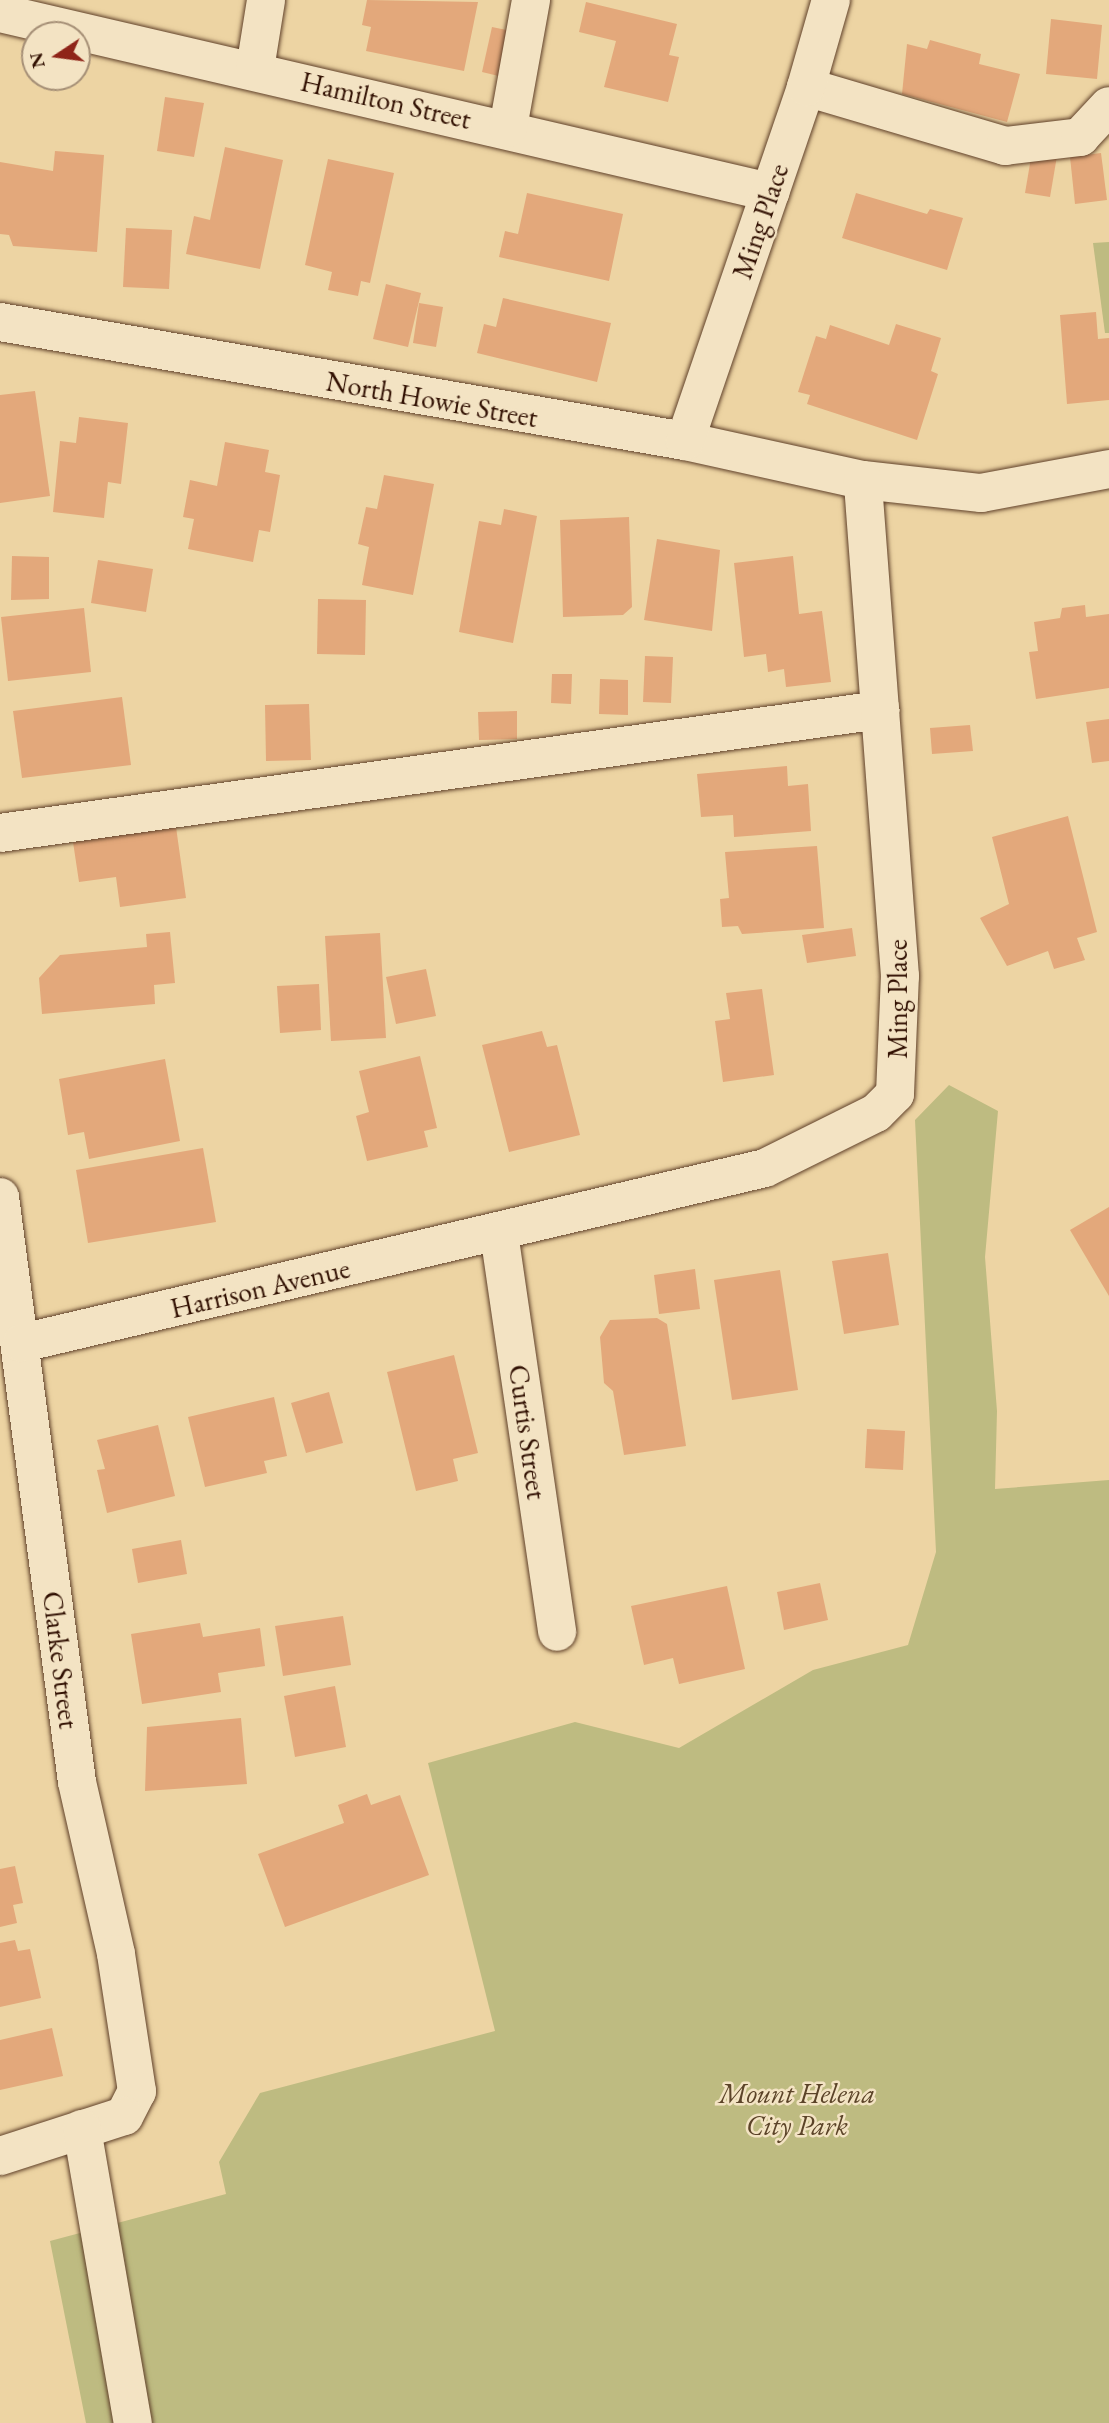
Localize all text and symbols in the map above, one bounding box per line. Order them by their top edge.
north arrow [21,21,91,91]
text: N [23,50,51,71]
street label: Hamilton Street [298,64,474,136]
street label: Ming Place [725,159,795,283]
street label: North Howie Street [324,364,540,434]
street label: Ming Place [880,939,914,1059]
street label: Harrison Avenue [167,1251,353,1325]
street label: Curtis Street [502,1362,554,1502]
street label: Clarke Street [36,1589,86,1731]
park label: Mount Helena City Park [719,2076,875,2142]

